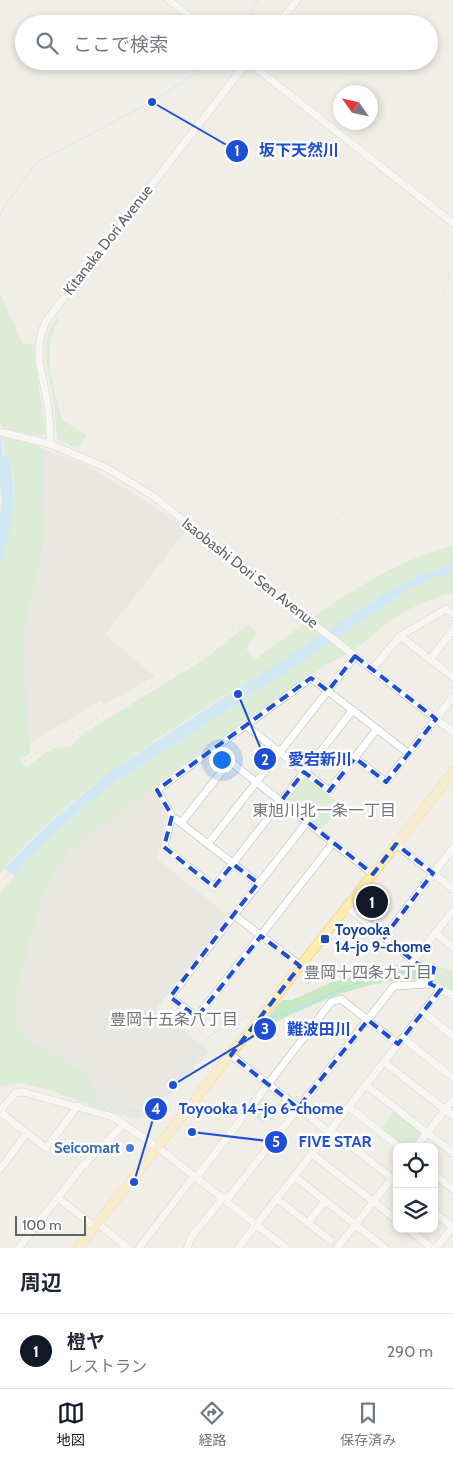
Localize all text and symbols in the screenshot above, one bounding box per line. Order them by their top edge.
search box [15,15,438,70]
icon: search [33,29,61,57]
text: ここで検索 [73,33,168,56]
north arrow [333,85,378,130]
callout: 坂下天然川 [224,135,349,166]
text: 坂下天然川 [259,141,339,160]
text: 1 [234,142,240,160]
street label: Kitanaka Dori Avenue [59,181,157,299]
street label: Isaobashi Dori Sen Avenue [178,514,322,632]
callout: 愛宕新川 [253,744,362,775]
your location [209,747,235,773]
text: 愛宕新川 [288,750,352,769]
text: 2 [261,751,269,769]
district label: 東旭川北一条一丁目 [252,801,396,820]
pin: 1 [356,883,388,921]
place label: Toyooka 14-jo 9-chome [335,921,431,956]
marker: Toyooka 14-jo 9-chome [319,933,331,945]
district label: 豊岡十四条九丁目 [304,963,432,982]
district label: 豊岡十五条八丁目 [110,1010,238,1029]
callout: 難波田川 [252,1014,361,1045]
text: 3 [261,1020,269,1038]
text: 難波田川 [287,1020,351,1039]
callout: Toyooka 14-jo 6-chome [143,1093,353,1124]
text: Toyooka 14-jo 6-chome [179,1099,343,1118]
text: 4 [151,1100,161,1118]
callout: FIVE STAR [263,1126,381,1157]
text: FIVE STAR [299,1132,371,1151]
text: 5 [272,1133,280,1151]
place label: Seicomart [54,1139,120,1157]
marker: Seicomart [124,1142,136,1154]
map controls [393,1143,438,1233]
button: locate [393,1143,438,1188]
button: layers [393,1188,438,1233]
scale bar [15,1213,86,1236]
text: 100 m [22,1216,62,1234]
text: 周辺 [20,1270,62,1295]
text: 橙ヤ [67,1330,105,1353]
text: 1 [33,1342,39,1361]
text: 290 m [387,1342,433,1361]
text: レストラン [67,1357,147,1376]
tab: 地図 [57,1399,85,1449]
tab: 経路 [198,1399,226,1449]
tab: 保存済み [340,1399,396,1449]

